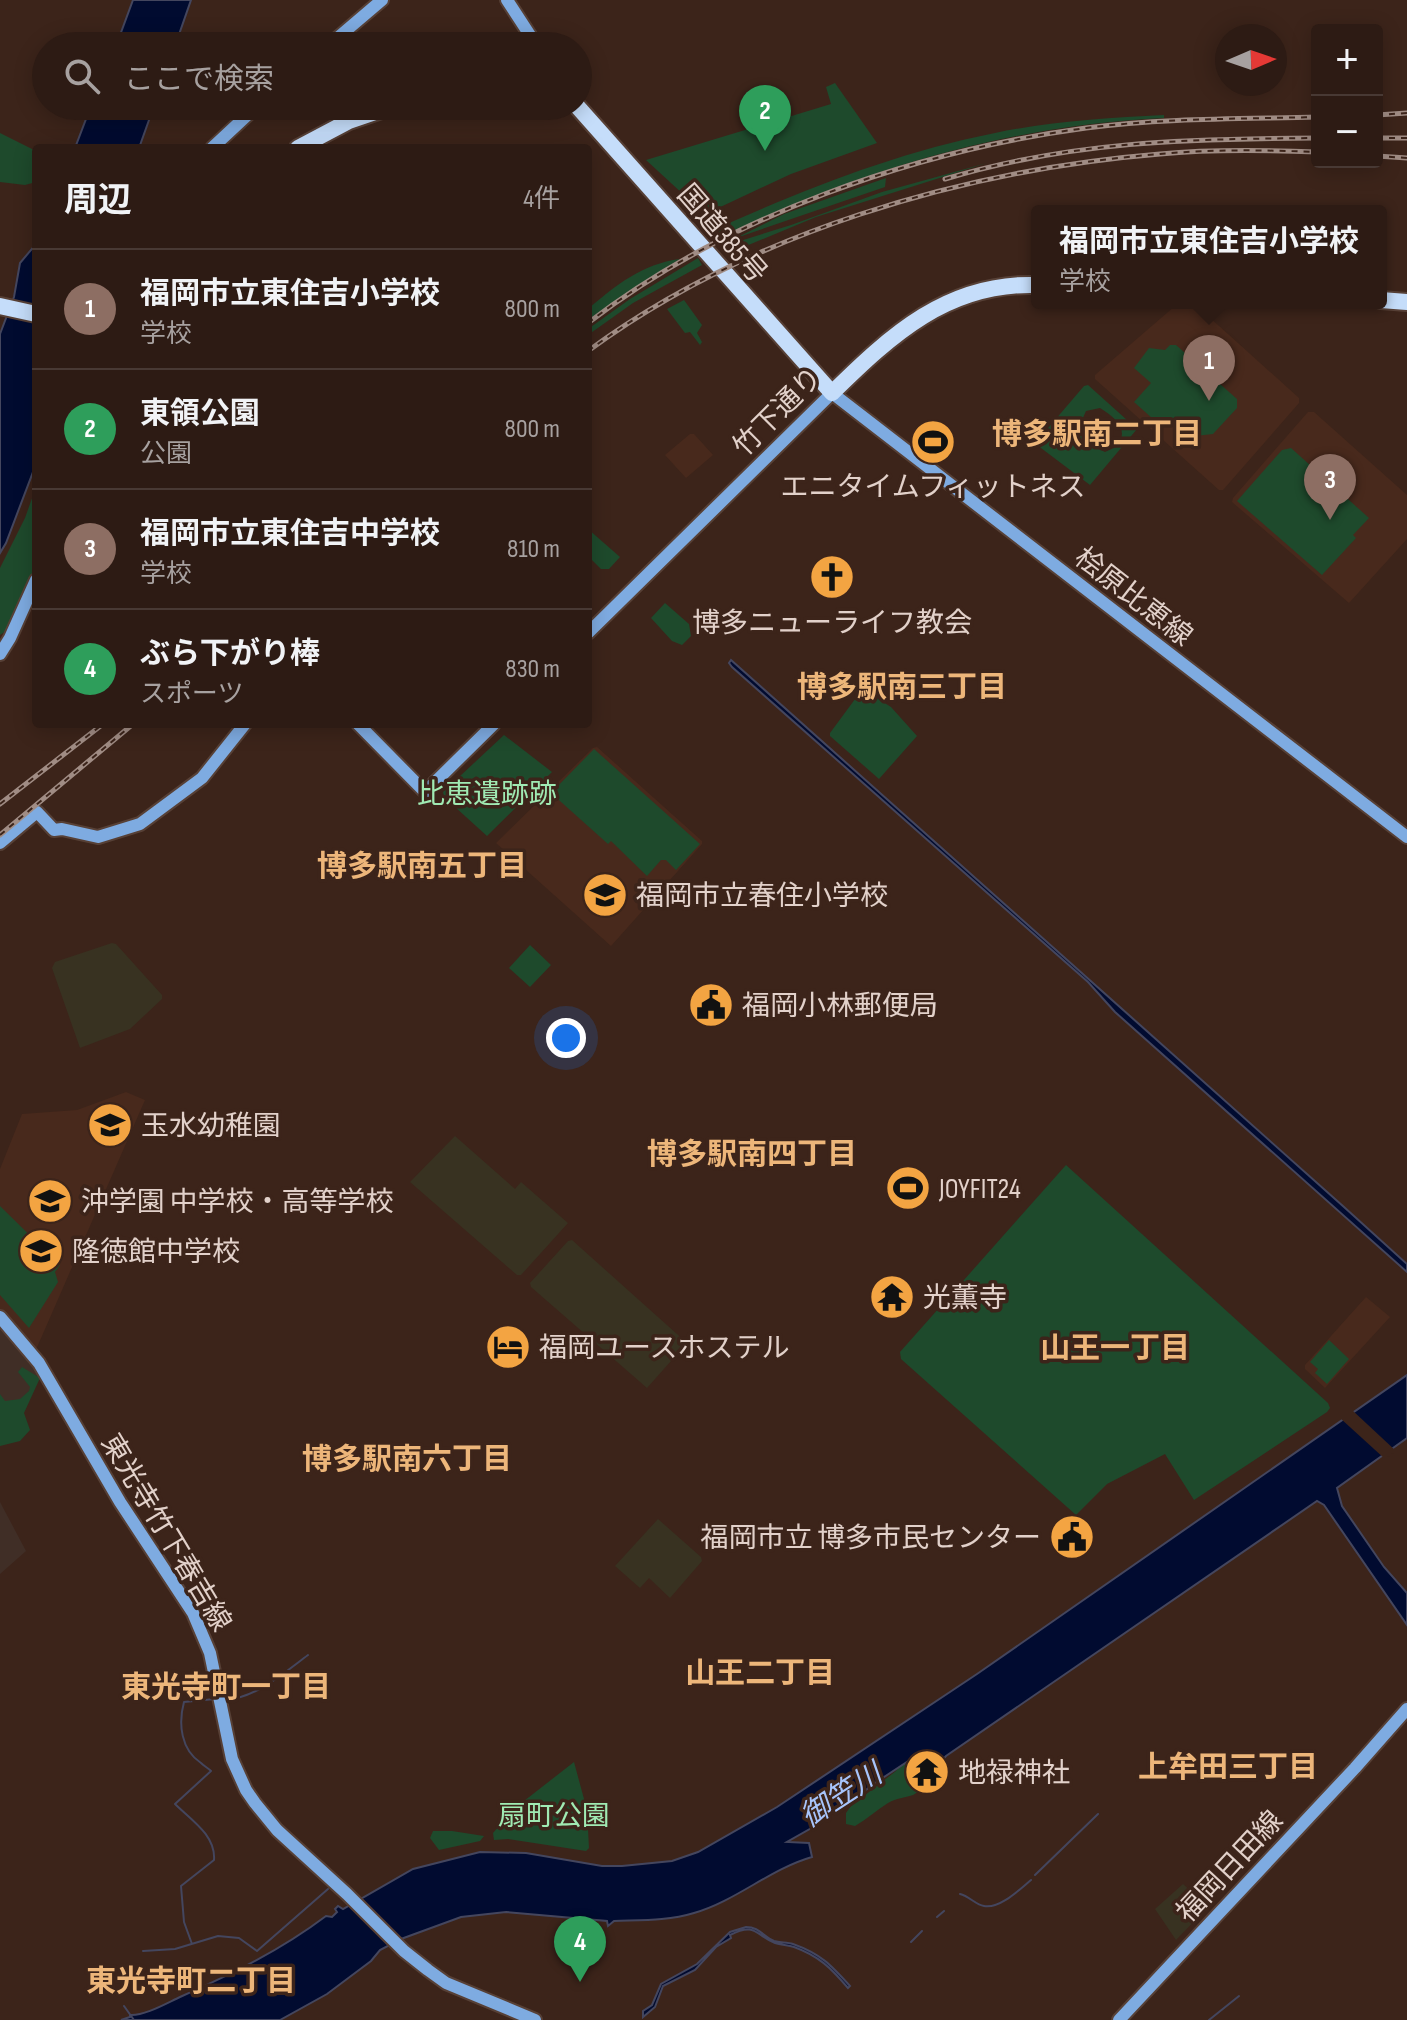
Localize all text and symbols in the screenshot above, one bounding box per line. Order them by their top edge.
north arrow [1215,24,1287,96]
map controls [1311,24,1383,168]
button: + [1311,24,1383,96]
search box [32,32,592,120]
icon: search [60,54,104,98]
text: ここで検索 [124,62,274,98]
pin: 2 [739,85,791,151]
button: − [1311,96,1383,168]
street label: 国道385号 [670,178,773,290]
text: 周辺 [64,180,132,221]
text: 4件 [523,184,560,215]
popup [1031,205,1387,309]
text: 福岡市立東住吉小学校 [1059,224,1359,260]
text: 学校 [1059,267,1111,298]
text: 福岡市立東住吉小学校 [140,276,440,312]
text: 1 [85,294,95,325]
text: 800 m [505,294,560,325]
text: 学校 [140,319,192,350]
pin: 1 [1183,335,1235,401]
street label: 竹下通り [727,361,829,463]
text: 東領公園 [140,396,260,432]
text: 2 [84,414,96,445]
text: 800 m [505,414,560,445]
district label: 博多駅南二丁目 [992,417,1202,453]
sports icon: エニタイムフィットネス [909,418,957,466]
text: 公園 [140,439,192,470]
pin: 3 [1304,454,1356,520]
place label: エニタイムフィットネス [780,471,1086,504]
text: 福岡市立東住吉中学校 [140,516,440,552]
text: 3 [84,534,96,565]
text: 810 m [507,534,560,565]
street label: 桧原比恵線 [1068,541,1198,653]
church icon: 博多ニューライフ教会 [808,553,856,601]
text: 学校 [140,559,192,590]
place label: 博多ニューライフ教会 [692,607,972,640]
text: ぶら下がり棒 [140,636,320,672]
text: 4 [84,654,96,685]
text: 830 m [505,654,560,685]
district label: 博多駅南三丁目 [797,670,1007,706]
text: スポーツ [140,679,243,710]
park label: 比恵遺跡跡 [417,778,557,811]
district label: 博多駅南五丁目 [317,849,527,885]
school or university icon: 福岡市立春住小学校 [581,871,629,919]
place label: 福岡市立春住小学校 [636,880,888,913]
public building icon: 福岡小林郵便局 [687,981,735,1029]
place label: 福岡小林郵便局 [742,990,938,1023]
your location [546,1018,586,1058]
school or university icon: 玉水幼稚園 [86,1101,134,1149]
place label: 玉水幼稚園 [141,1110,281,1143]
district label: 博多駅南四丁目 [647,1137,857,1173]
sports icon: JOYFIT24 [884,1164,932,1212]
place label: JOYFIT24 [938,1173,1021,1206]
school or university icon: 沖学園 中学校・高等学校 [26,1177,74,1225]
place label: 沖学園 中学校・高等学校 [81,1186,393,1219]
school or university icon: 隆徳館中学校 [17,1227,65,1275]
place label: 隆徳館中学校 [72,1236,240,1269]
temple icon: 光薫寺 [868,1273,916,1321]
place label: 光薫寺 [923,1282,1007,1315]
hotel icon: 福岡ユースホステル [484,1323,532,1371]
district label: 山王一丁目 [1040,1331,1190,1367]
place label: 福岡ユースホステル [539,1332,790,1365]
street label: 東光寺竹下春吉線 [94,1428,238,1637]
district label: 博多駅南六丁目 [302,1442,512,1478]
public building icon: 福岡市立 博多市民センター [1048,1513,1096,1561]
place label: 福岡市立 博多市民センター [701,1522,1041,1555]
district label: 山王二丁目 [685,1656,835,1692]
district label: 東光寺町一丁目 [121,1670,331,1706]
temple icon: 地禄神社 [903,1748,951,1796]
district label: 上牟田三丁目 [1138,1750,1318,1786]
water label: 御笠川 [794,1755,892,1835]
place label: 地禄神社 [958,1757,1070,1790]
park label: 扇町公園 [498,1800,610,1833]
street label: 福岡日田線 [1170,1805,1290,1929]
pin: 4 [554,1916,606,1982]
district label: 東光寺町二丁目 [86,1964,296,2000]

